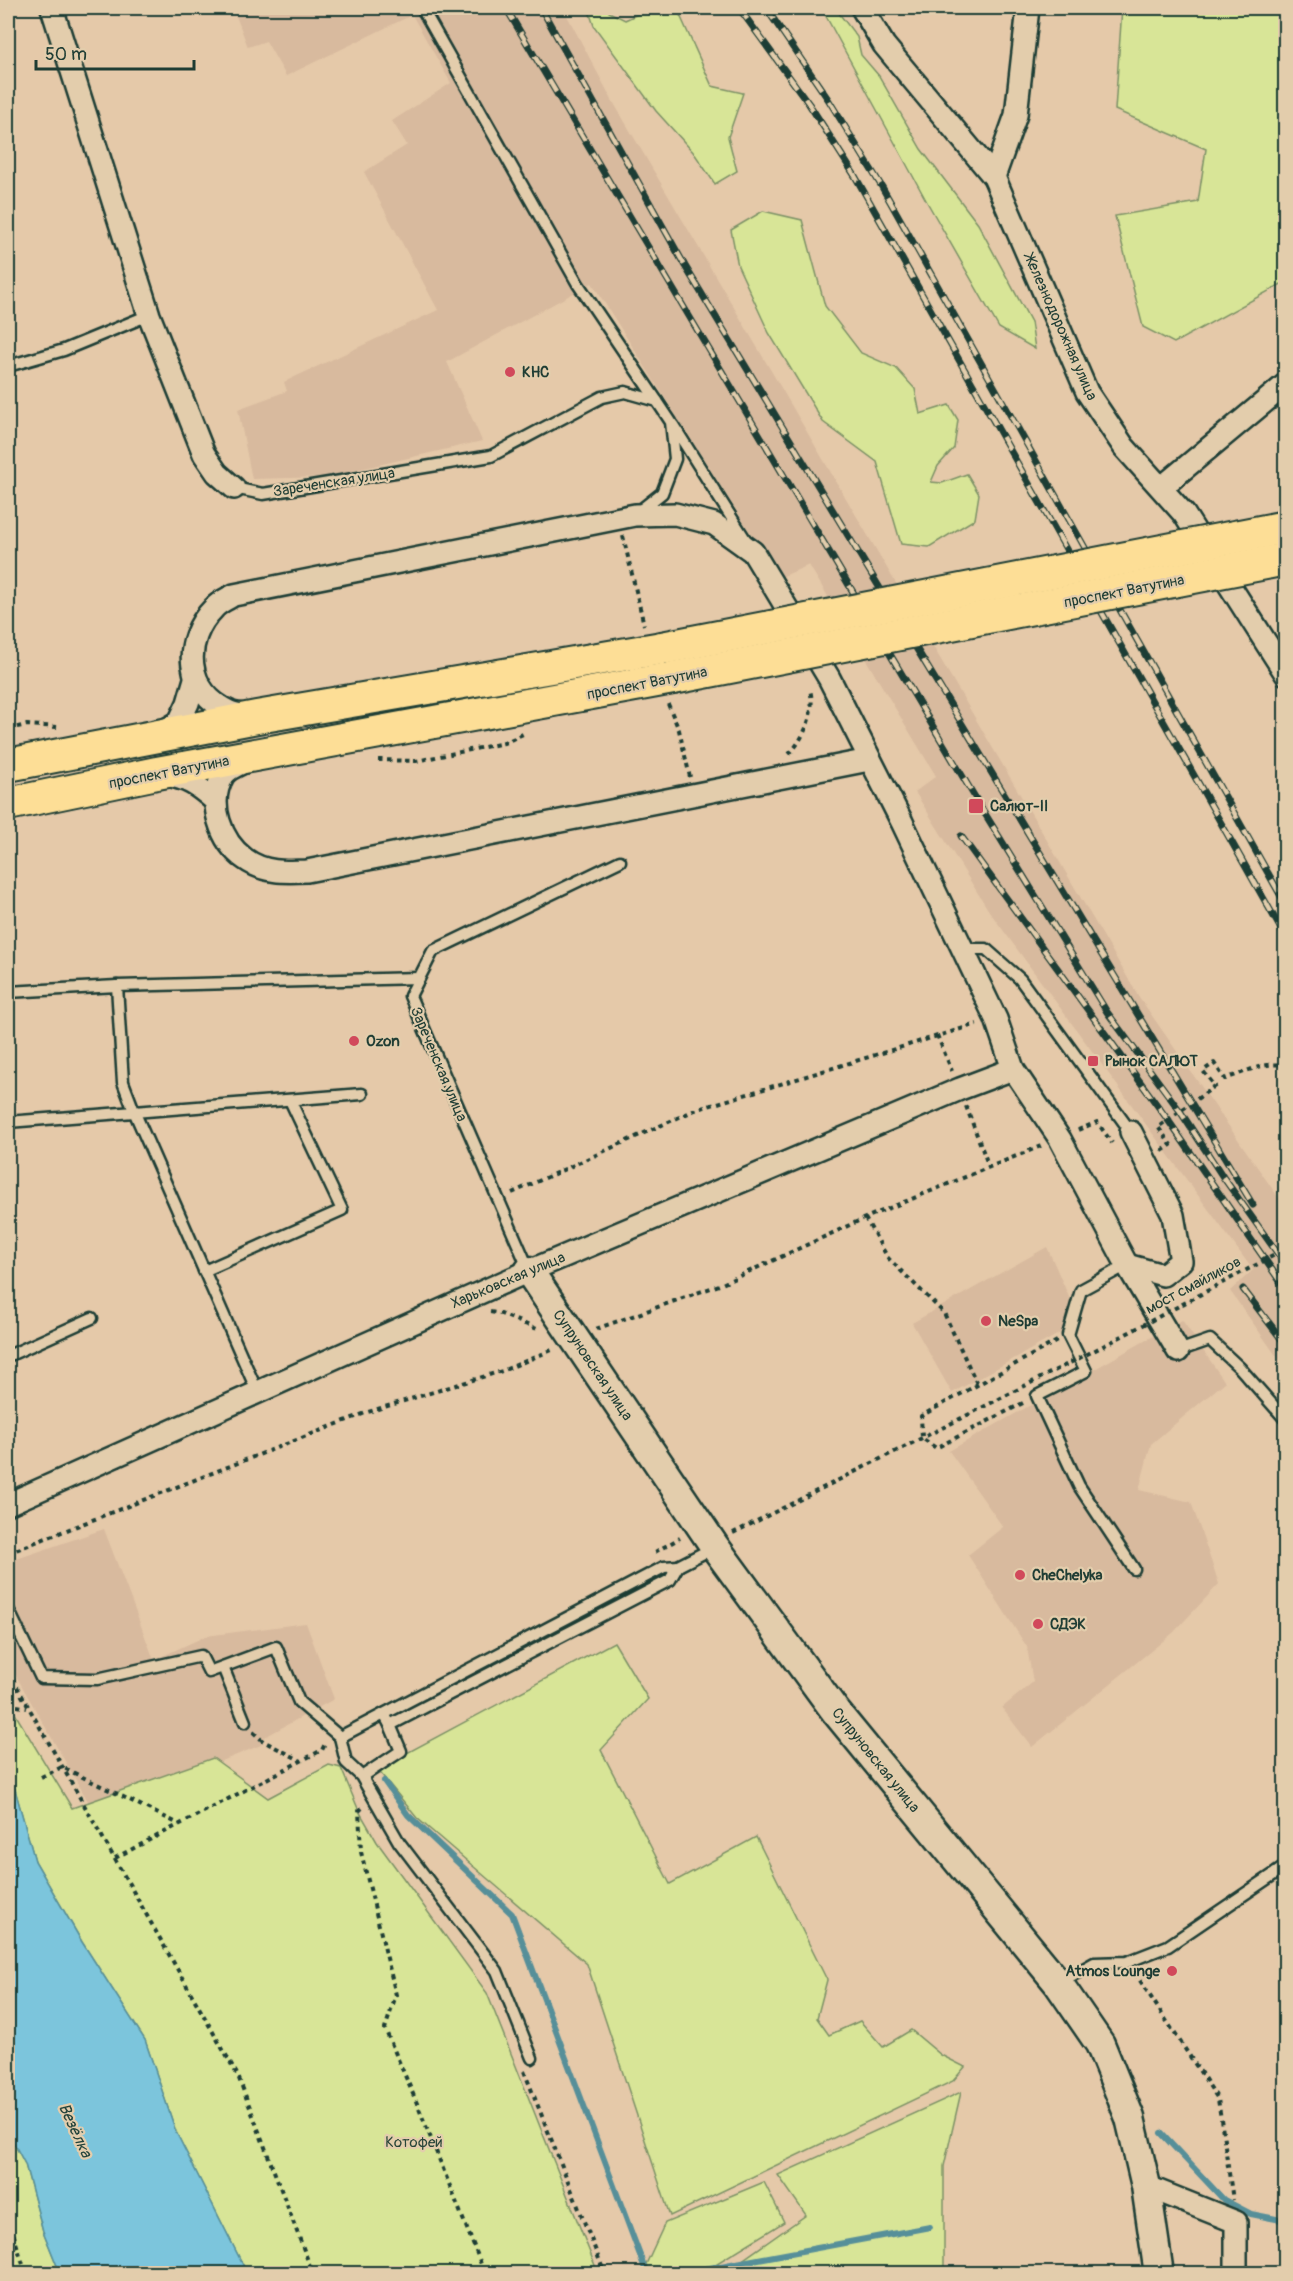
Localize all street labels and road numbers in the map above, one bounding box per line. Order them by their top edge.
street label: Железнодорожная улица [1019,249,1101,403]
street label: Зареченская улица [272,463,396,501]
street label: проспект Ватутина [1062,571,1186,612]
street label: проспект Ватутина [585,663,709,704]
street label: проспект Ватутина [107,752,231,793]
street label: Зареченская улица [406,1004,471,1124]
street label: Харьковская улица [448,1248,568,1313]
street label: мост смайликов [1142,1252,1244,1319]
street label: Супруновская улица [548,1306,637,1424]
street label: Супруновская улица [827,1704,924,1817]

